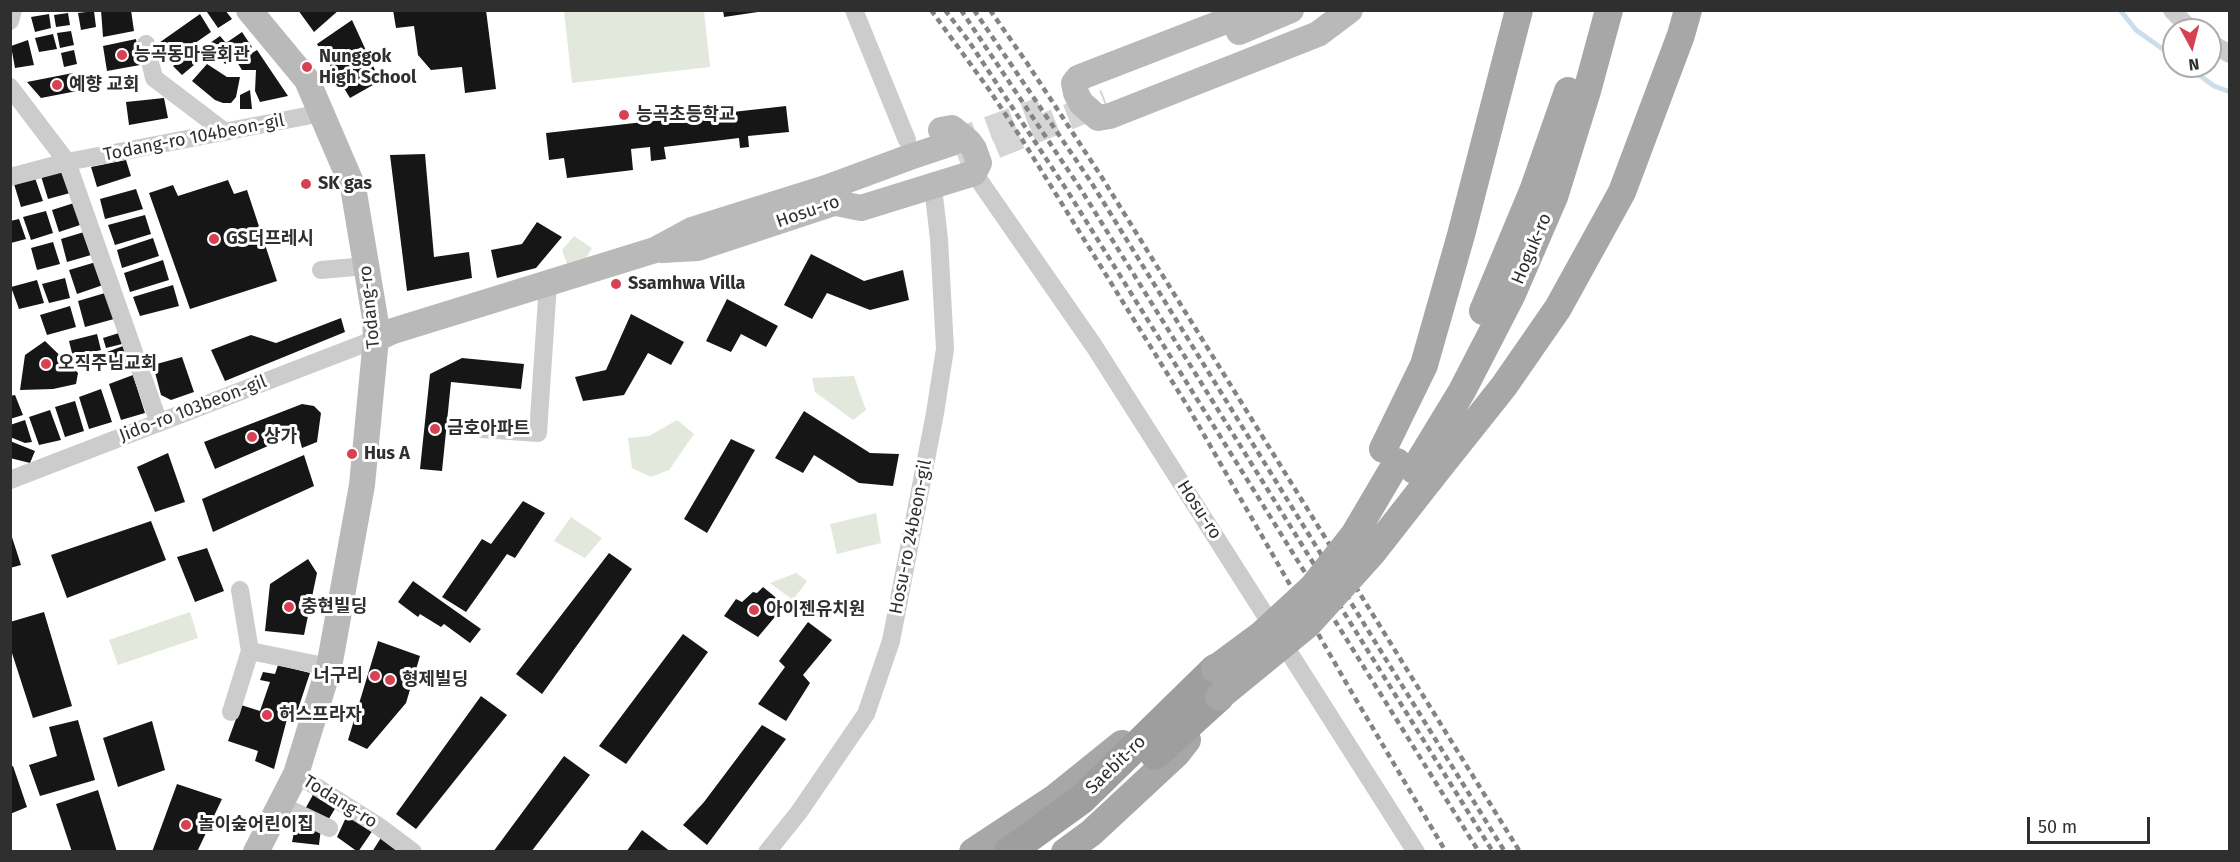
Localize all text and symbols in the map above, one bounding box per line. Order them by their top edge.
north arrow [2162,18,2222,78]
place label: 능곡동마을회관 [134,44,250,66]
place label: Nunggok High School [319,46,416,88]
marker: 능곡동마을회관 [115,48,129,62]
text: N [2188,54,2200,74]
marker: Nunggok High School [300,60,314,74]
place label: 예향 교회 [69,74,140,96]
marker: 예향 교회 [50,78,64,92]
place label: 능곡초등학교 [636,104,735,126]
marker: 능곡초등학교 [617,108,631,122]
street label: Todang-ro 104beon-gil [102,110,286,166]
place label: SK gas [318,173,372,195]
marker: SK gas [299,177,313,191]
street label: Hosu-ro [773,191,843,233]
street label: Hoguk-ro [1507,210,1557,288]
place label: GS더프레시 [226,228,314,250]
marker: GS더프레시 [207,232,221,246]
street label: Todang-ro [355,264,385,350]
place label: Ssamhwa Villa [628,273,745,295]
marker: Ssamhwa Villa [609,277,623,291]
place label: 오직주님교회 [58,353,157,375]
marker: 오직주님교회 [39,357,53,371]
street label: Jido-ro 103beon-gil [116,371,270,447]
place label: 금호아파트 [447,418,530,440]
marker: 금호아파트 [428,422,442,436]
place label: 상가 [264,426,297,448]
marker: 상가 [245,430,259,444]
place label: Hus A [364,443,410,465]
marker: Hus A [345,447,359,461]
street label: Hosu-ro 24beon-gil [885,458,937,616]
street label: Hosu-ro [1172,477,1226,543]
place label: 충현빌딩 [301,596,367,618]
place label: 아이젠유치원 [766,599,865,621]
marker: 충현빌딩 [282,600,296,614]
marker: 아이젠유치원 [747,603,761,617]
place label: 너구리 [313,665,363,687]
marker: 너구리 [368,669,382,683]
place label: 형제빌딩 [402,669,468,691]
marker: 형제빌딩 [383,673,397,687]
place label: 허스프라자 [279,704,362,726]
marker: 허스프라자 [260,708,274,722]
street label: Saebit-ro [1081,731,1151,799]
street label: Todang-ro [299,771,381,833]
scale bar [2030,805,2153,843]
place label: 놀이숲어린이집 [198,814,314,836]
text: 50 m [2038,816,2077,838]
marker: 놀이숲어린이집 [179,818,193,832]

